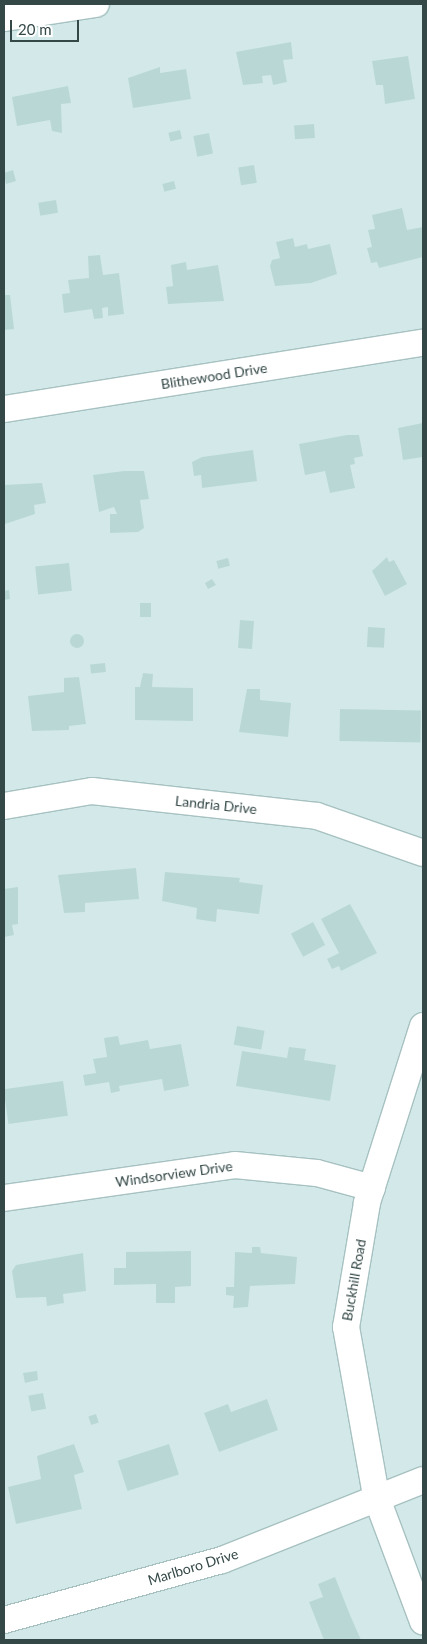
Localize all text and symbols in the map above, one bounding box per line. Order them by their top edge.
scale bar [12,10,81,42]
text: 20 m [18,20,52,38]
street label: Blithewood Drive [160,359,268,393]
street label: Landria Drive [174,792,258,818]
street label: Windsorview Drive [114,1157,234,1191]
street label: Buckhill Road [339,1238,369,1322]
street label: Marlboro Drive [146,1545,240,1589]

